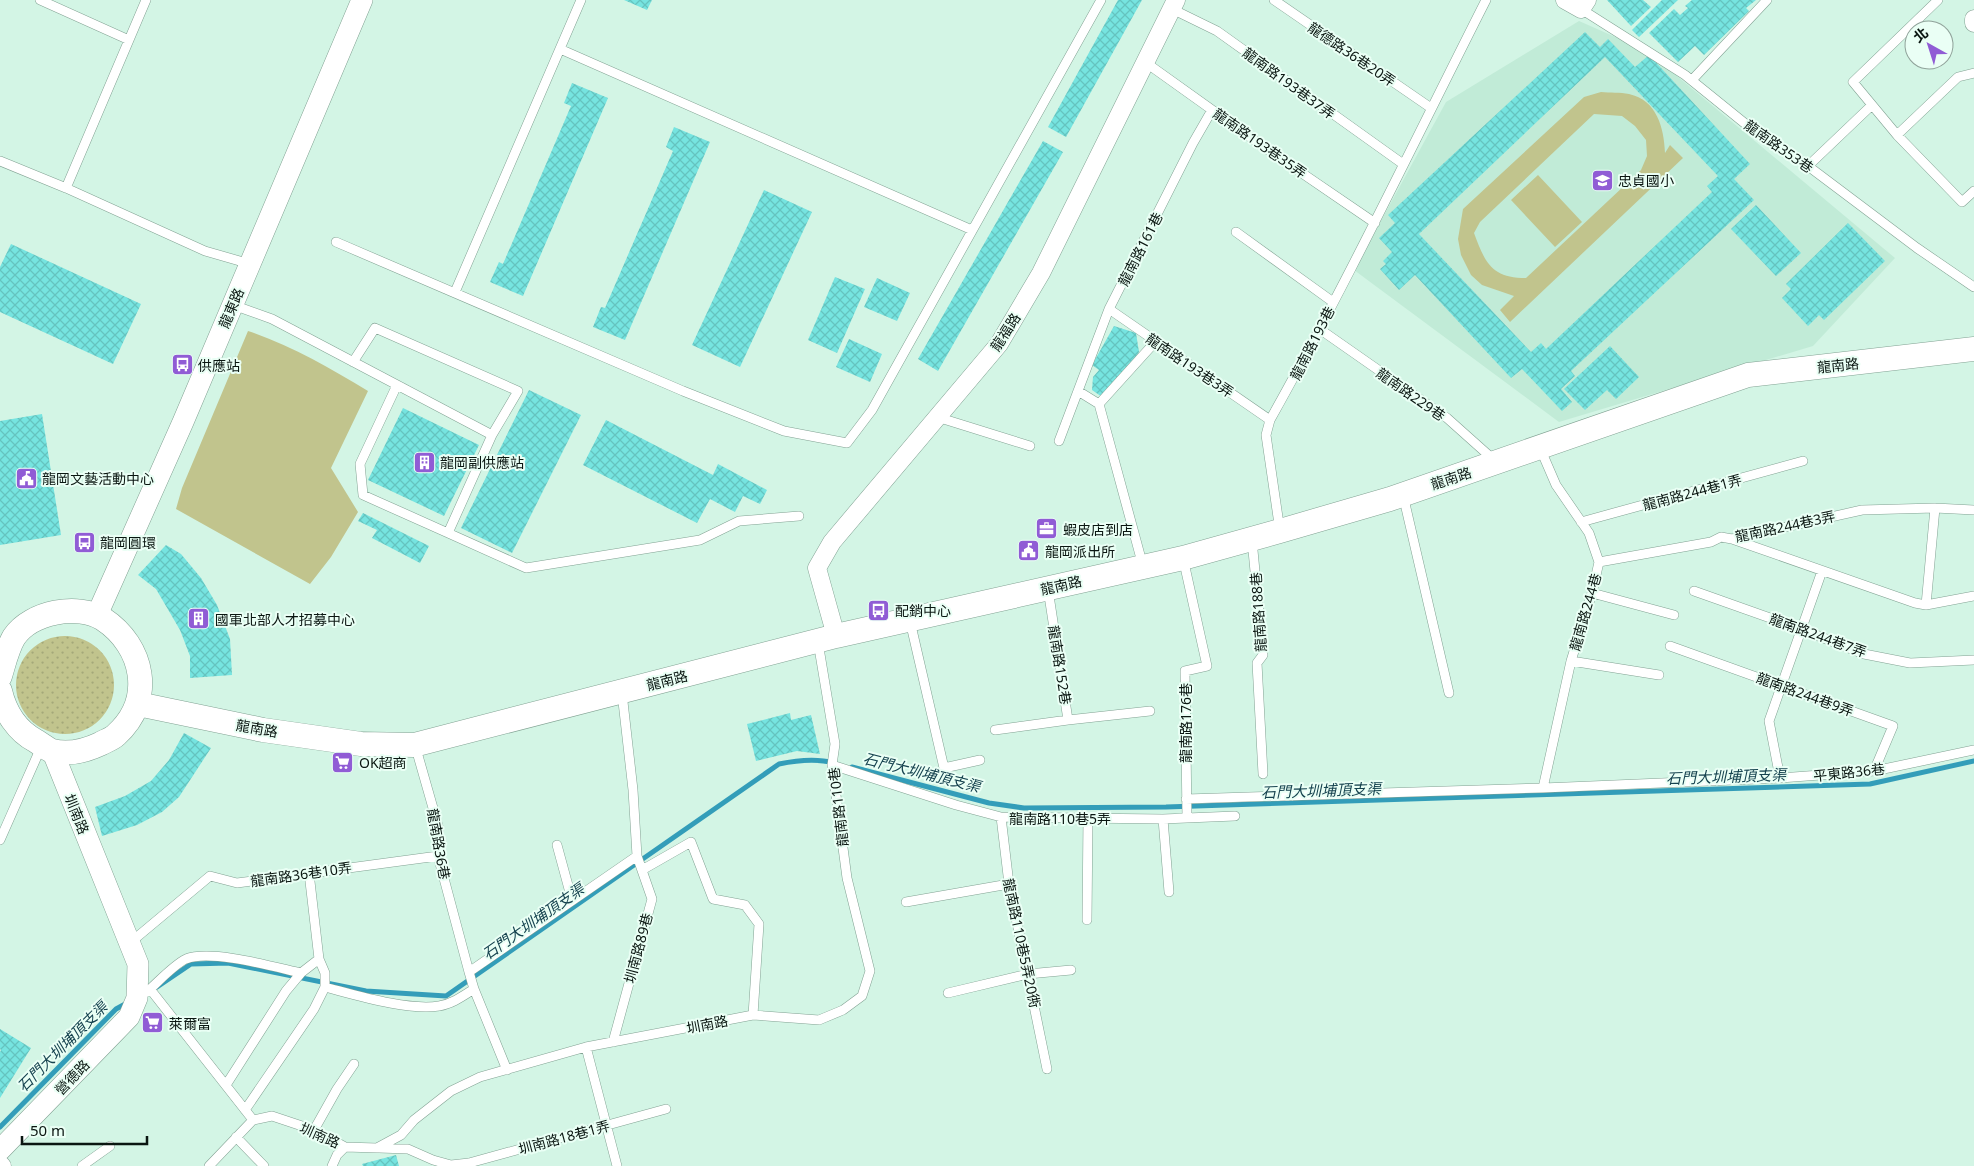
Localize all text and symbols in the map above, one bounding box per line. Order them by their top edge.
street label: 龍德路36巷20弄 [1304,18,1400,90]
north arrow [1904,20,1954,70]
text: 北 [1909,23,1932,46]
street label: 龍南路193巷37弄 [1239,43,1339,123]
street label: 龍南路193巷35弄 [1209,104,1311,182]
street label: 龍南路353巷 [1741,115,1817,177]
school or university icon: 忠貞國小 [1590,168,1614,192]
place label: 忠貞國小 [1618,171,1674,190]
street label: 龍南路161巷 [1113,209,1167,289]
street label: 龍東路 [214,285,248,331]
street label: 龍南路193巷 [1285,303,1339,383]
street label: 龍福路 [986,309,1024,355]
street label: 龍南路193巷3弄 [1142,329,1238,401]
bus stop icon: 供應站 [170,353,194,377]
street label: 龍南路 [1816,353,1860,377]
place label: 供應站 [198,356,240,375]
street label: 龍南路229巷 [1373,363,1449,425]
building icon: 龍岡副供應站 [412,450,436,474]
place label: 龍岡副供應站 [440,453,524,472]
street label: 龍南路 [1428,462,1474,494]
public building icon: 龍岡文藝活動中心 [14,466,38,490]
place label: 龍岡文藝活動中心 [42,469,154,488]
street label: 龍南路244巷1弄 [1640,470,1744,514]
street label: 龍南路244巷3弄 [1733,506,1837,546]
office icon: 蝦皮店到店 [1035,517,1059,541]
place label: 蝦皮店到店 [1063,520,1133,539]
bus stop icon: 龍岡圓環 [72,530,96,554]
place label: 龍岡圓環 [100,533,156,552]
public building icon: 龍岡派出所 [1017,539,1041,563]
place label: 龍岡派出所 [1045,542,1115,561]
street label: 龍南路 [1038,571,1084,599]
street label: 龍南路188巷 [1246,571,1270,653]
street label: 龍南路244巷 [1565,571,1605,653]
bus stop icon: 配銷中心 [867,598,891,622]
place label: 配銷中心 [895,601,951,620]
building icon: 國軍北部人才招募中心 [187,607,211,631]
street label: 龍南路244巷7弄 [1767,609,1869,661]
place label: 國軍北部人才招募中心 [215,610,355,629]
street label: 龍南路152巷 [1044,624,1076,706]
street label: 龍南路 [644,666,690,694]
street label: 龍南路244巷9弄 [1754,668,1856,720]
street label: 龍南路176巷 [1176,683,1195,763]
street label: 龍南路 [235,715,279,741]
water label: 石門大圳埔頂支渠 [861,748,985,797]
supermarket icon: OK超商 [331,750,355,774]
place label: OK超商 [359,753,407,772]
street label: 平東路36巷 [1812,759,1886,785]
water label: 石門大圳埔頂支渠 [1666,764,1788,788]
street label: 龍南路110巷 [824,766,852,848]
water label: 石門大圳埔頂支渠 [1261,778,1383,802]
street label: 圳南路 [60,791,94,837]
street label: 龍南路36巷 [423,807,455,881]
street label: 龍南路110巷5弄 [1009,809,1111,828]
street label: 龍南路36巷10弄 [249,857,353,891]
street label: 龍南路110巷5弄20衖 [999,876,1045,1010]
water label: 石門大圳埔頂支渠 [478,877,590,964]
street label: 圳南路89巷 [620,911,656,985]
water label: 石門大圳埔頂支渠 [12,995,113,1096]
supermarket icon: 萊爾富 [141,1011,165,1035]
street label: 圳南路 [685,1011,729,1037]
place label: 萊爾富 [169,1014,211,1033]
street label: 營德路 [51,1055,93,1099]
scale bar [22,1114,148,1146]
street label: 圳南路18巷1弄 [516,1116,612,1158]
street label: 圳南路 [297,1118,343,1152]
text: 50 m [30,1120,65,1140]

